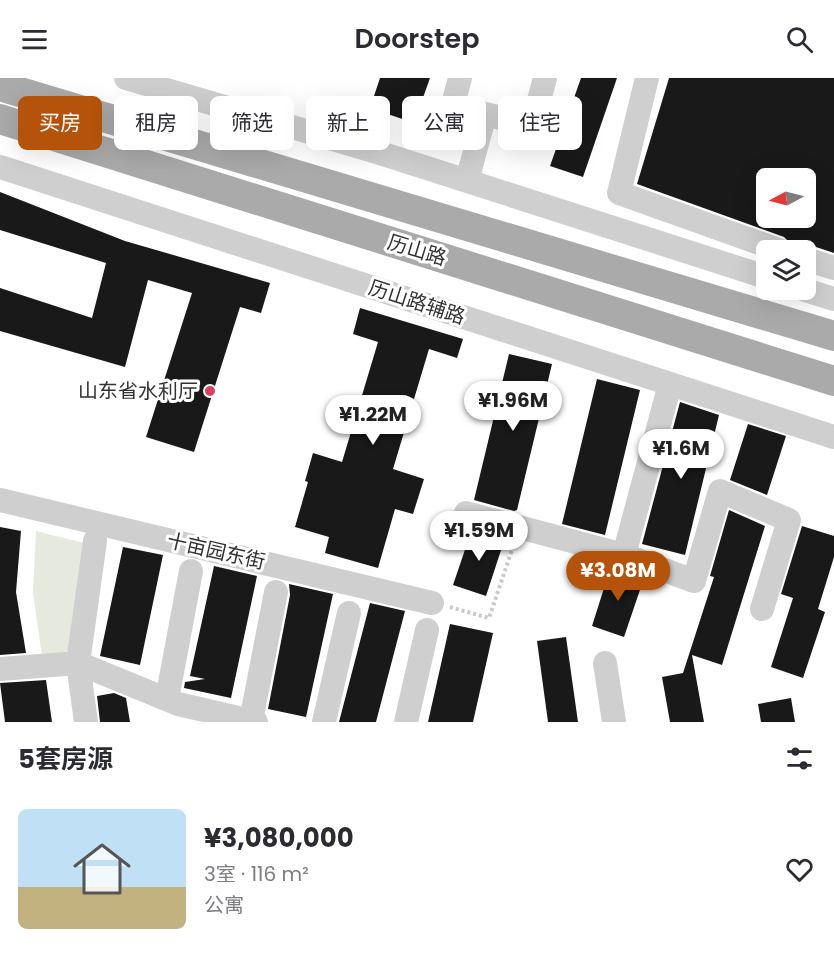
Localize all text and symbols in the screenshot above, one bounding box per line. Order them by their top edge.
text: Doorstep [355,20,479,57]
icon: menu [18,23,51,56]
icon: search [783,23,816,56]
chip: 买房 [18,96,102,150]
chip: 租房 [114,96,198,150]
chip: 筛选 [210,96,294,150]
chip: 新上 [306,96,390,150]
chip: 公寓 [402,96,486,150]
chip: 住宅 [498,96,582,150]
north arrow [756,168,816,228]
map controls [756,168,816,300]
street label: 历山路 [384,228,450,272]
button: layers [756,240,816,300]
street label: 历山路辅路 [365,273,469,331]
place label: 山东省水利厅 [78,377,198,405]
pin: ¥1.96M [464,381,562,432]
marker: 山东省水利厅 [203,384,217,398]
text: ¥1.96M [478,386,548,414]
pin: ¥1.22M [324,395,422,446]
text: ¥1.22M [339,400,407,428]
pin: ¥1.6M [639,429,723,480]
text: ¥1.6M [652,434,710,462]
pin: ¥1.59M [430,511,528,562]
text: ¥1.59M [444,516,514,544]
street label: 十亩园东街 [164,526,268,576]
pin: ¥3.08M [569,551,667,602]
text: ¥3.08M [580,556,656,584]
text: 5套房源 [18,741,113,777]
icon: filters [783,742,816,775]
text: ¥3,080,000 [204,820,354,856]
icon: home [66,833,138,905]
icon: heart [783,853,816,886]
text: 3室 · 116 m² [204,860,309,888]
text: 公寓 [204,891,244,919]

